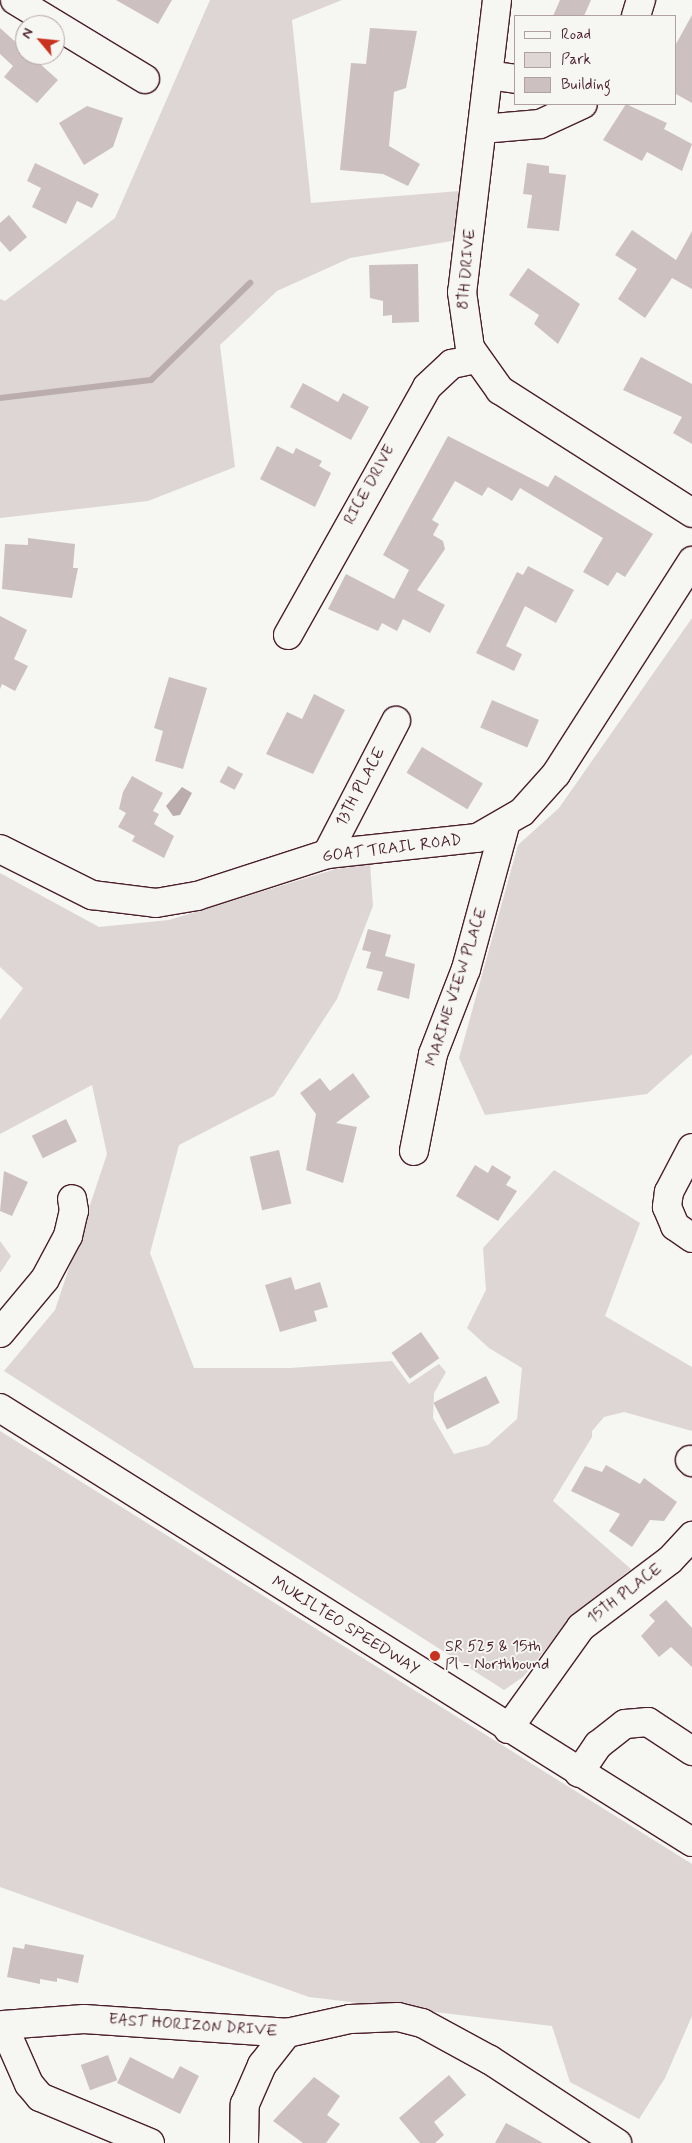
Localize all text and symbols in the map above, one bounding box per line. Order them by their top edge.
north arrow [15,15,65,65]
legend [514,15,677,105]
text: N [17,25,38,42]
text: Road [561,25,591,45]
text: Park [561,50,591,70]
text: Building [561,75,611,95]
street label: 8TH DRIVE [454,227,480,311]
street label: RICE DRIVE [339,439,401,531]
street label: 13TH PLACE [332,745,390,829]
street label: GOAT TRAIL ROAD [322,831,462,867]
street label: MARINE VIEW PLACE [423,906,491,1068]
street label: 15TH PLACE [584,1560,666,1628]
street label: MUKILTEO SPEEDWAY [268,1573,422,1679]
place label: SR 525 & 15th Pl - Northbound [445,1637,549,1675]
marker: SR 525 & 15th Pl - Northbound [429,1650,441,1662]
street label: EAST HORIZON DRIVE [107,2010,279,2042]

